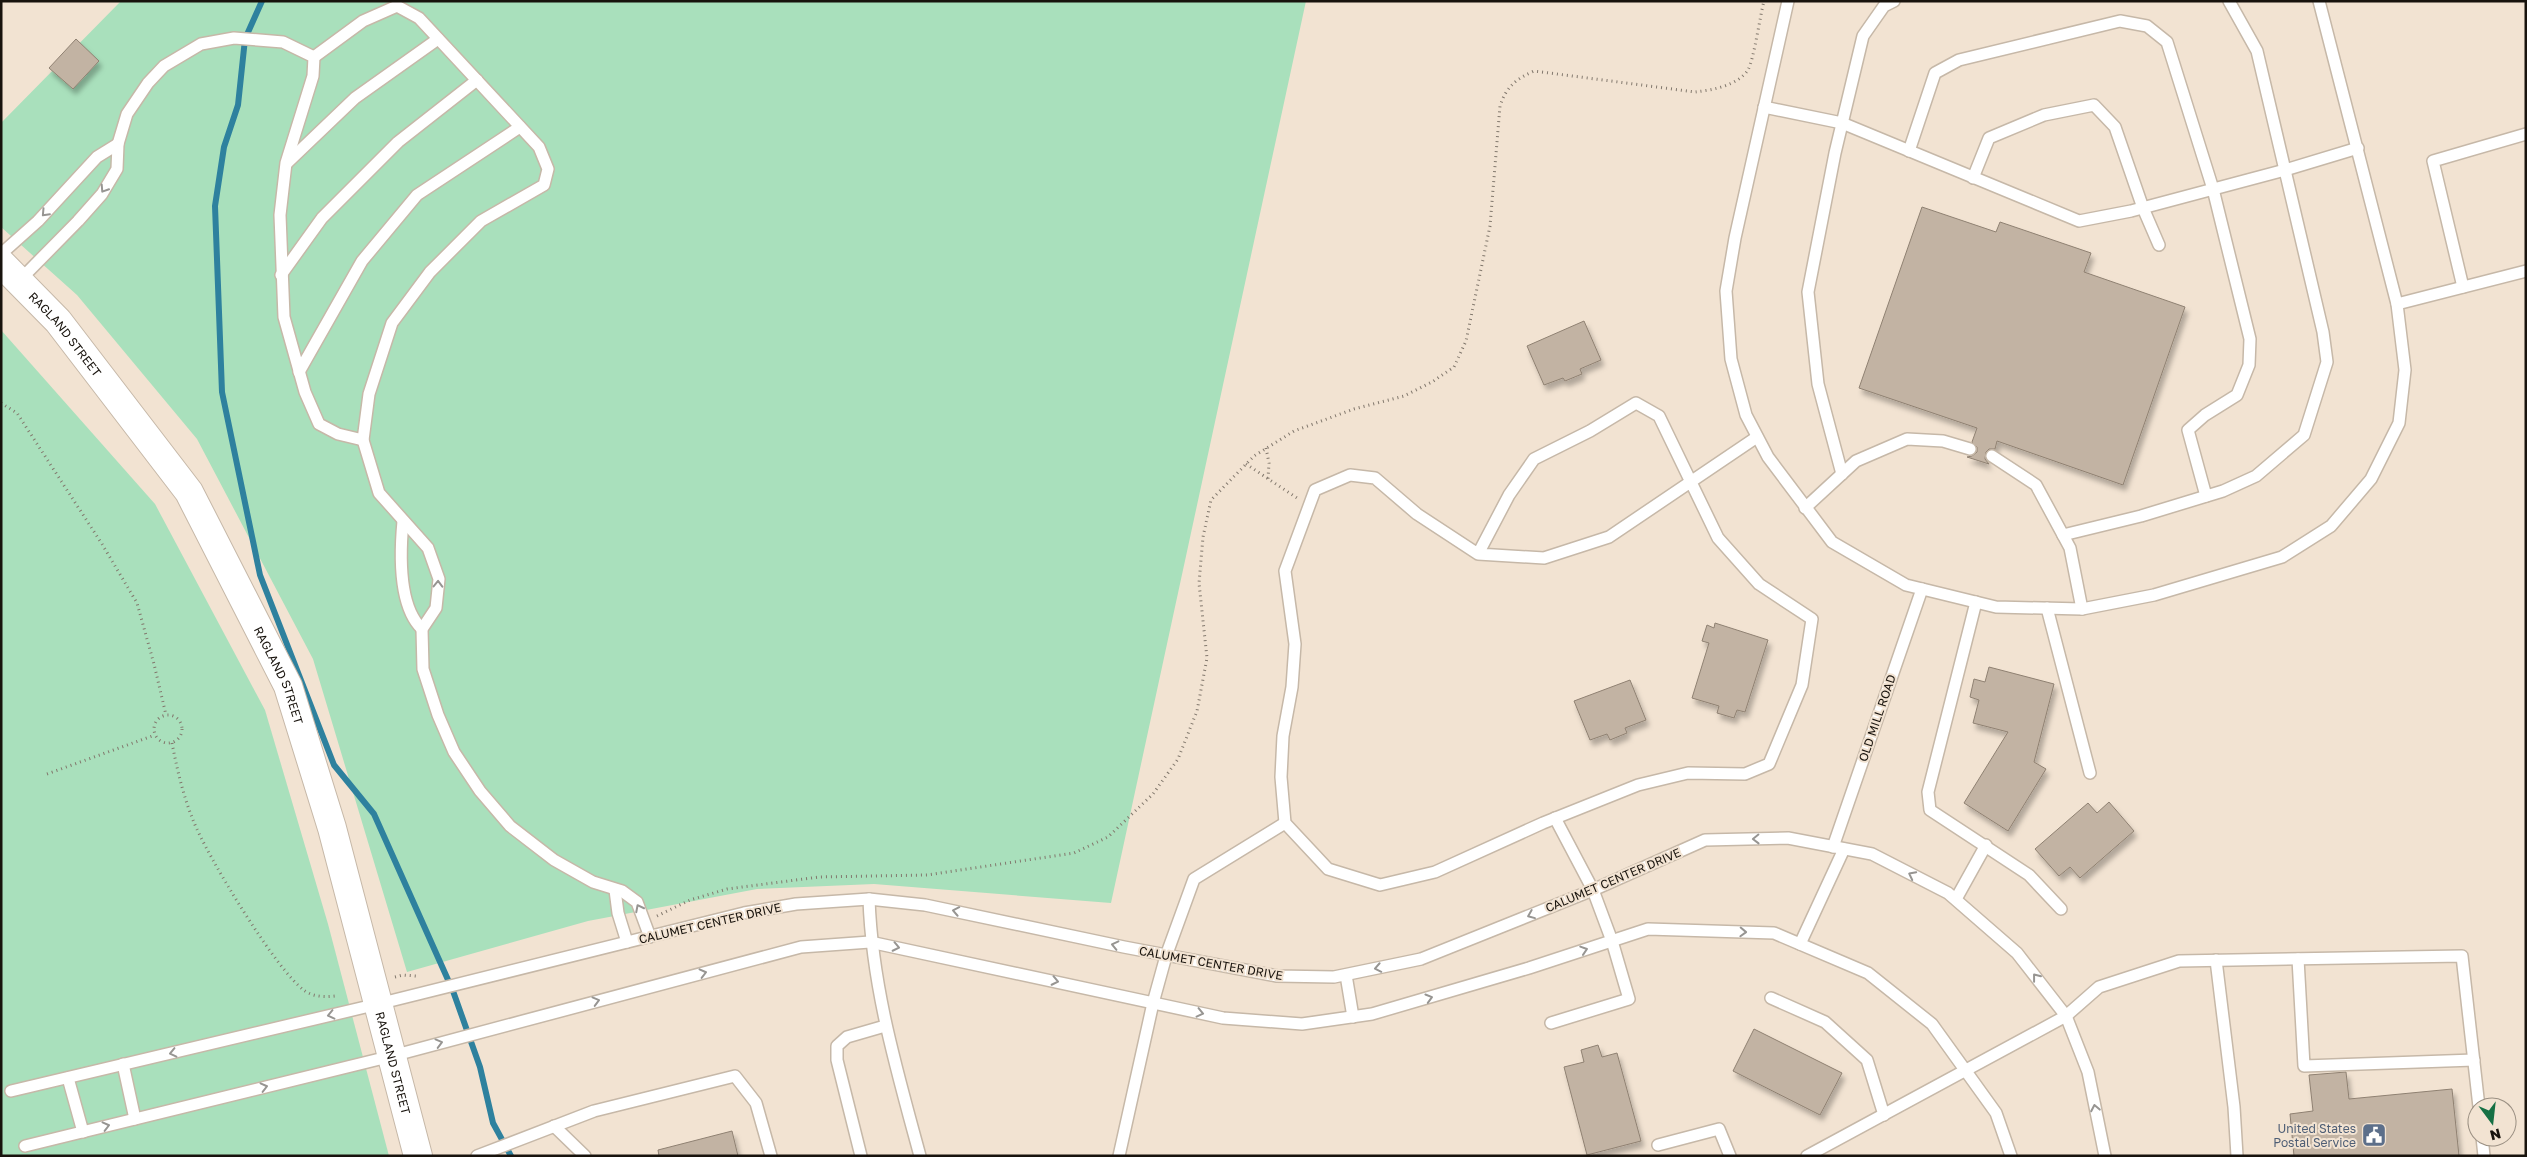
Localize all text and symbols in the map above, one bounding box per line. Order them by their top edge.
one-way arrow [101,184,110,193]
one-way arrow [42,208,51,217]
street label: RAGLAND STREET [26,289,105,380]
one-way arrow [433,580,443,588]
street label: RAGLAND STREET [251,623,307,726]
street label: OLD MILL ROAD [1855,672,1899,764]
one-way arrow [1752,833,1760,844]
street label: CALUMET CENTER DRIVE [1543,845,1683,915]
one-way arrow [1908,871,1917,881]
street label: CALUMET CENTER DRIVE [637,899,783,947]
one-way arrow [635,904,645,913]
one-way arrow [951,907,960,917]
one-way arrow [1528,909,1536,919]
one-way arrow [1740,927,1747,937]
one-way arrow [892,941,900,952]
one-way arrow [1110,941,1119,951]
street label: CALUMET CENTER DRIVE [1138,943,1284,983]
one-way arrow [1579,946,1588,956]
one-way arrow [1374,962,1383,973]
one-way arrow [698,968,706,978]
one-way arrow [2033,974,2041,983]
one-way arrow [1050,975,1059,986]
one-way arrow [1424,993,1432,1003]
one-way arrow [591,996,600,1007]
one-way arrow [1196,1007,1205,1018]
one-way arrow [326,1009,335,1020]
street label: RAGLAND STREET [373,1010,414,1116]
one-way arrow [434,1038,443,1049]
one-way arrow [168,1047,177,1058]
one-way arrow [259,1082,268,1093]
north arrow [2467,1097,2517,1147]
one-way arrow [2090,1104,2101,1112]
one-way arrow [101,1121,110,1132]
place label: United States Postal Service [2273,1121,2356,1150]
public building icon: United States Postal Service [2361,1122,2387,1148]
text: N [2488,1125,2503,1145]

